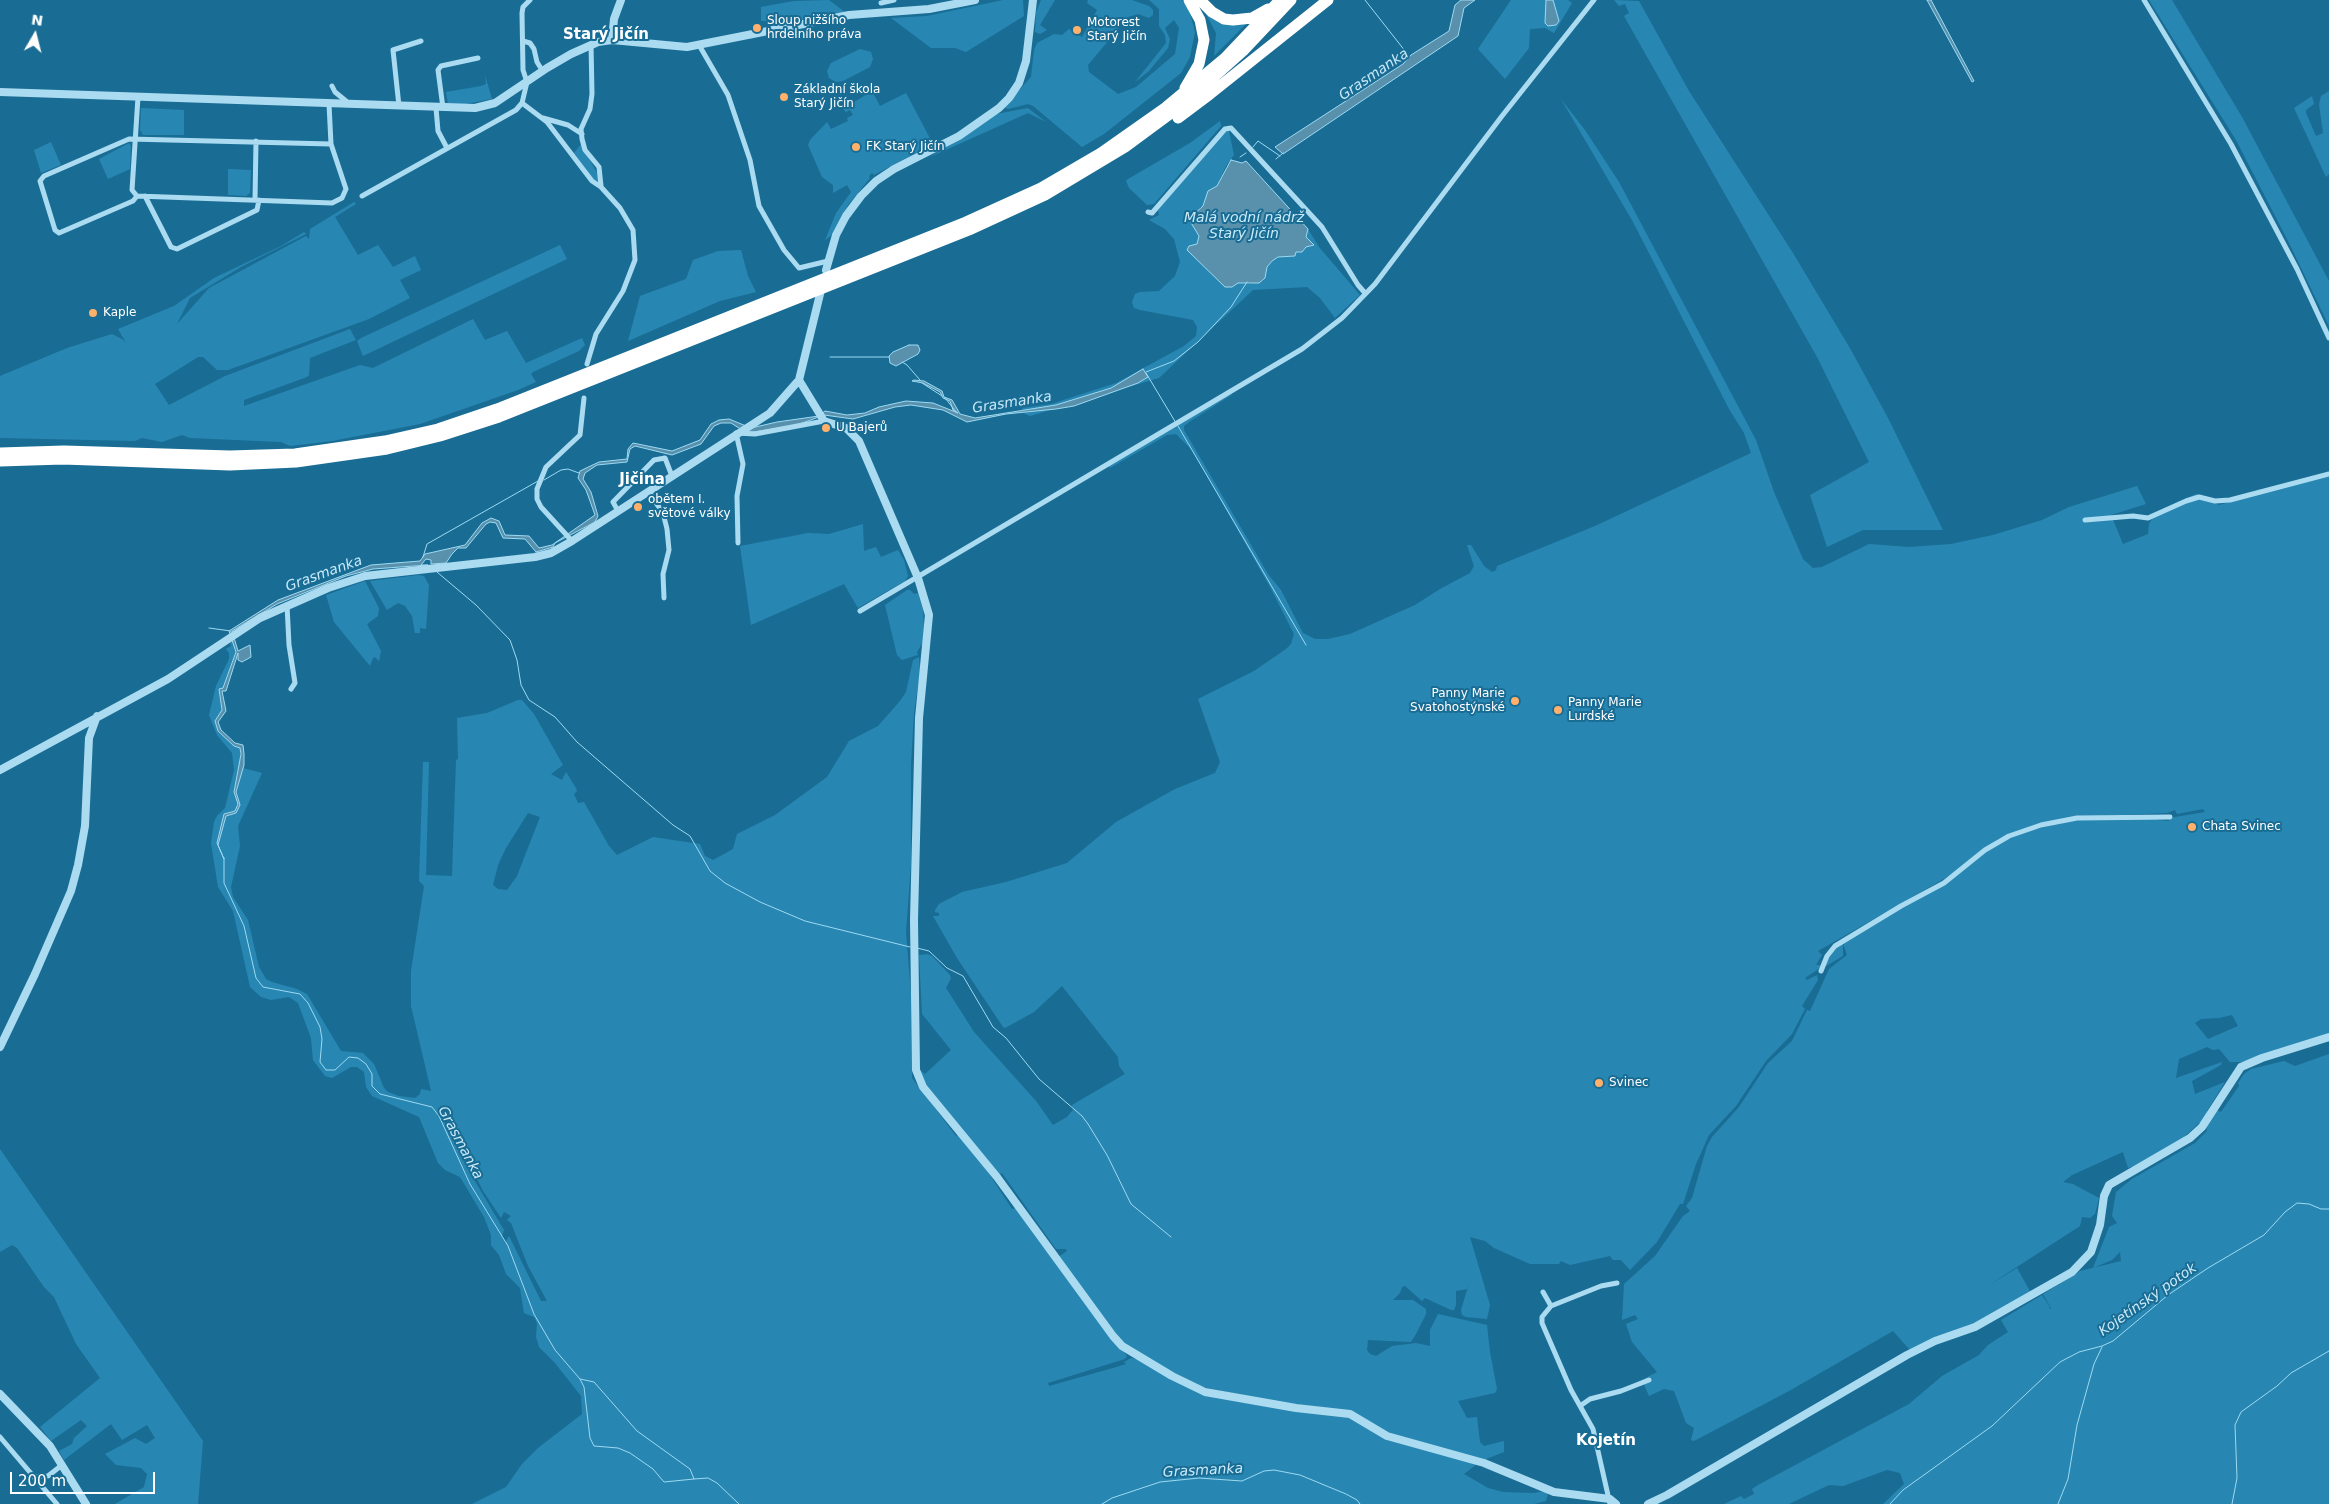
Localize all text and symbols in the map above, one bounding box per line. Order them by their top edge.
north arrow [10,10,60,60]
text: N [30,11,44,29]
place label: Sloup nižšího hrdelního práva [767,14,862,42]
place label: Motorest Starý Jičín [1087,16,1147,44]
marker: Sloup nižšího hrdelního práva [751,22,763,34]
marker: Motorest Starý Jičín [1071,24,1083,36]
district label: Starý Jičín [563,26,649,44]
water label: Grasmanka [1336,46,1412,104]
place label: Základní škola Starý Jičín [794,83,880,111]
marker: Základní škola Starý Jičín [778,91,790,103]
place label: FK Starý Jičín [866,140,945,154]
marker: FK Starý Jičín [850,141,862,153]
water label: Malá vodní nádrž Starý Jičín [1184,210,1304,242]
place label: Kaple [103,306,136,320]
marker: Kaple [87,307,99,319]
water label: Grasmanka [971,388,1053,418]
place label: U Bajerů [836,421,887,435]
marker: U Bajerů [820,422,832,434]
district label: Jičina [619,471,665,489]
place label: obětem I. světové války [648,493,730,521]
marker: obětem I. světové války [632,501,644,513]
water label: Grasmanka [283,552,365,596]
place label: Panny Marie Svatohostýnské [1410,687,1505,715]
marker: Panny Marie Svatohostýnské [1509,695,1521,707]
place label: Panny Marie Lurdské [1568,696,1642,724]
marker: Panny Marie Lurdské [1552,704,1564,716]
place label: Chata Svinec [2202,820,2281,834]
marker: Chata Svinec [2186,821,2198,833]
place label: Svinec [1609,1076,1649,1090]
marker: Svinec [1593,1077,1605,1089]
water label: Grasmanka [434,1104,486,1182]
water label: Kojetínský potok [2096,1260,2200,1340]
district label: Kojetín [1576,1432,1636,1450]
water label: Grasmanka [1162,1461,1244,1481]
scale bar [12,1462,158,1494]
text: 200 m [18,1472,66,1490]

